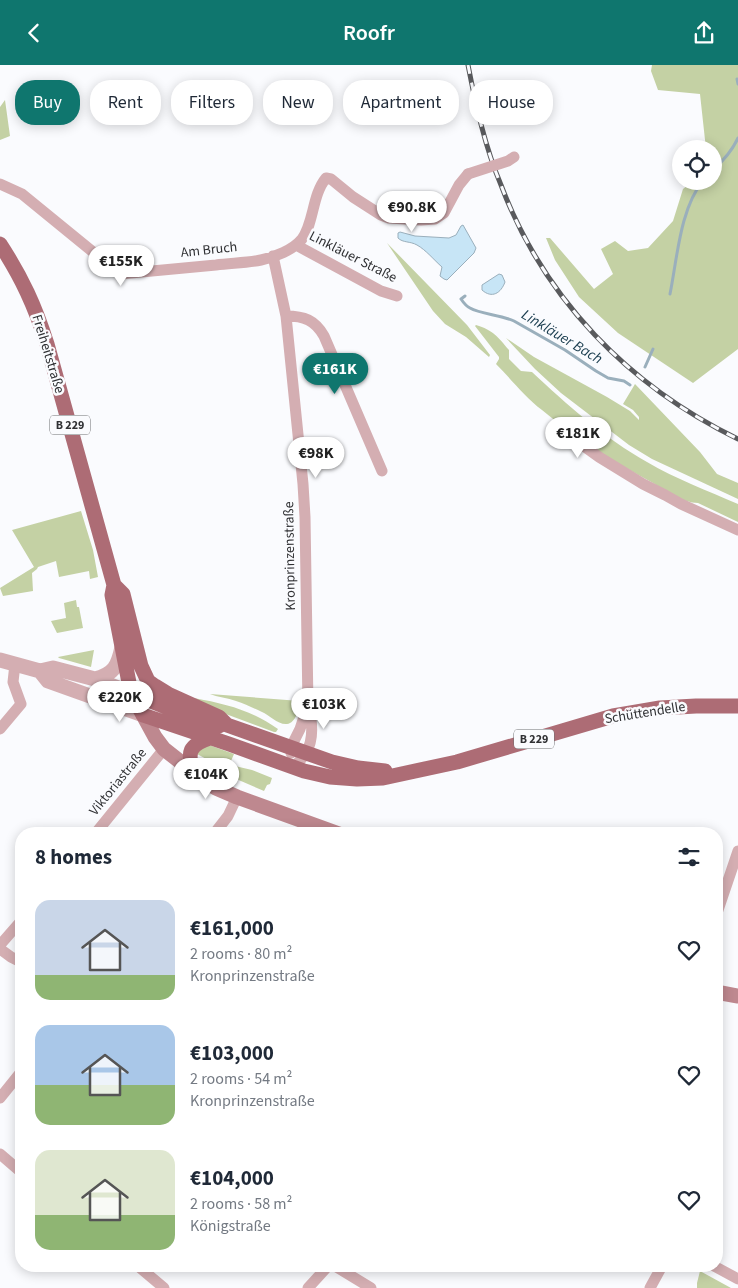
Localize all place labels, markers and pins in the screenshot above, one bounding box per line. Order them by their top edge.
pin: €90.8K [371,191,453,233]
pin: €155K [86,245,156,287]
pin: €161K [300,353,370,395]
pin: €181K [543,417,613,459]
pin: €98K [286,437,346,479]
pin: €220K [85,681,155,723]
pin: €103K [289,687,359,730]
pin: €104K [171,757,241,800]

